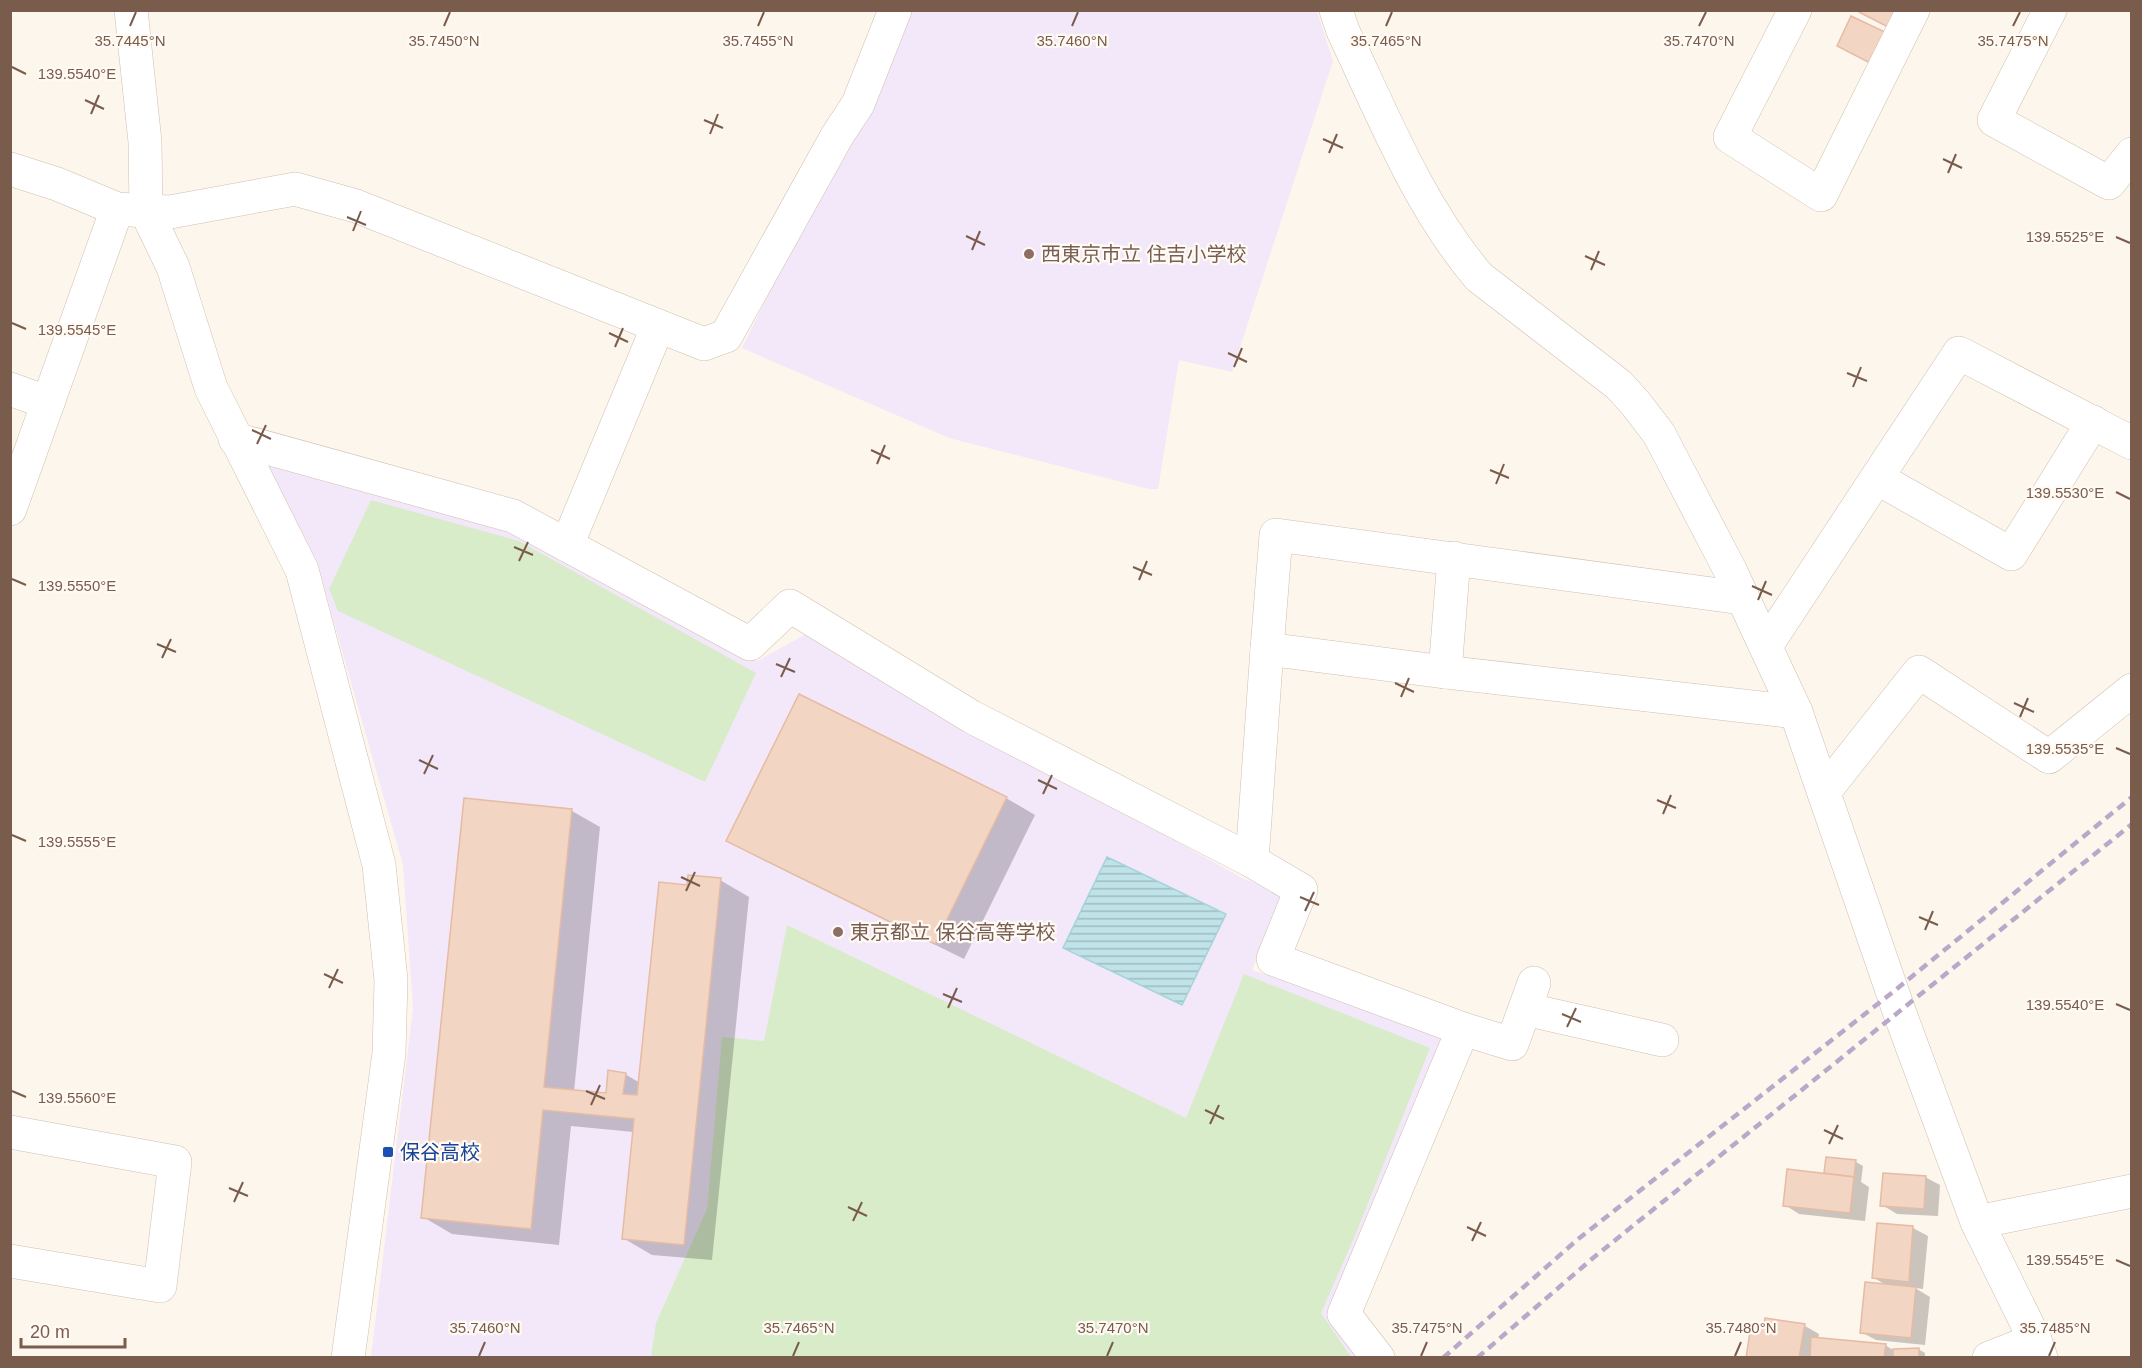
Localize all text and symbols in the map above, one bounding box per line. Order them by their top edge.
text: 35.7445°N [94,32,166,49]
text: 35.7450°N [408,32,480,49]
text: 35.7455°N [722,32,794,49]
text: 35.7460°N [1036,32,1108,49]
text: 35.7465°N [1350,32,1422,49]
text: 35.7470°N [1663,32,1735,49]
text: 35.7475°N [1977,32,2049,49]
text: 139.5540°E [38,65,116,82]
text: 139.5525°E [2026,228,2104,245]
place label: 西東京市立 住吉小学校 [1041,243,1247,265]
marker: 西東京市立 住吉小学校 [1022,247,1036,261]
text: 139.5545°E [38,321,116,338]
text: 139.5530°E [2026,484,2104,501]
text: 139.5550°E [38,577,116,594]
text: 139.5535°E [2026,740,2104,757]
text: 139.5555°E [38,833,116,850]
place label: 東京都立 保谷高等学校 [850,921,1056,943]
marker: 東京都立 保谷高等学校 [831,925,845,939]
text: 139.5540°E [2026,996,2104,1013]
text: 139.5560°E [38,1089,116,1106]
place label: 保谷高校 [400,1141,480,1163]
marker: 保谷高校 [381,1145,395,1159]
text: 139.5545°E [2026,1251,2104,1268]
scale bar [21,1311,124,1349]
text: 35.7460°N [449,1319,521,1336]
text: 35.7465°N [763,1319,835,1336]
text: 35.7470°N [1077,1319,1149,1336]
text: 35.7475°N [1391,1319,1463,1336]
text: 35.7480°N [1705,1319,1777,1336]
text: 35.7485°N [2019,1319,2091,1336]
text: 20 m [30,1322,70,1342]

